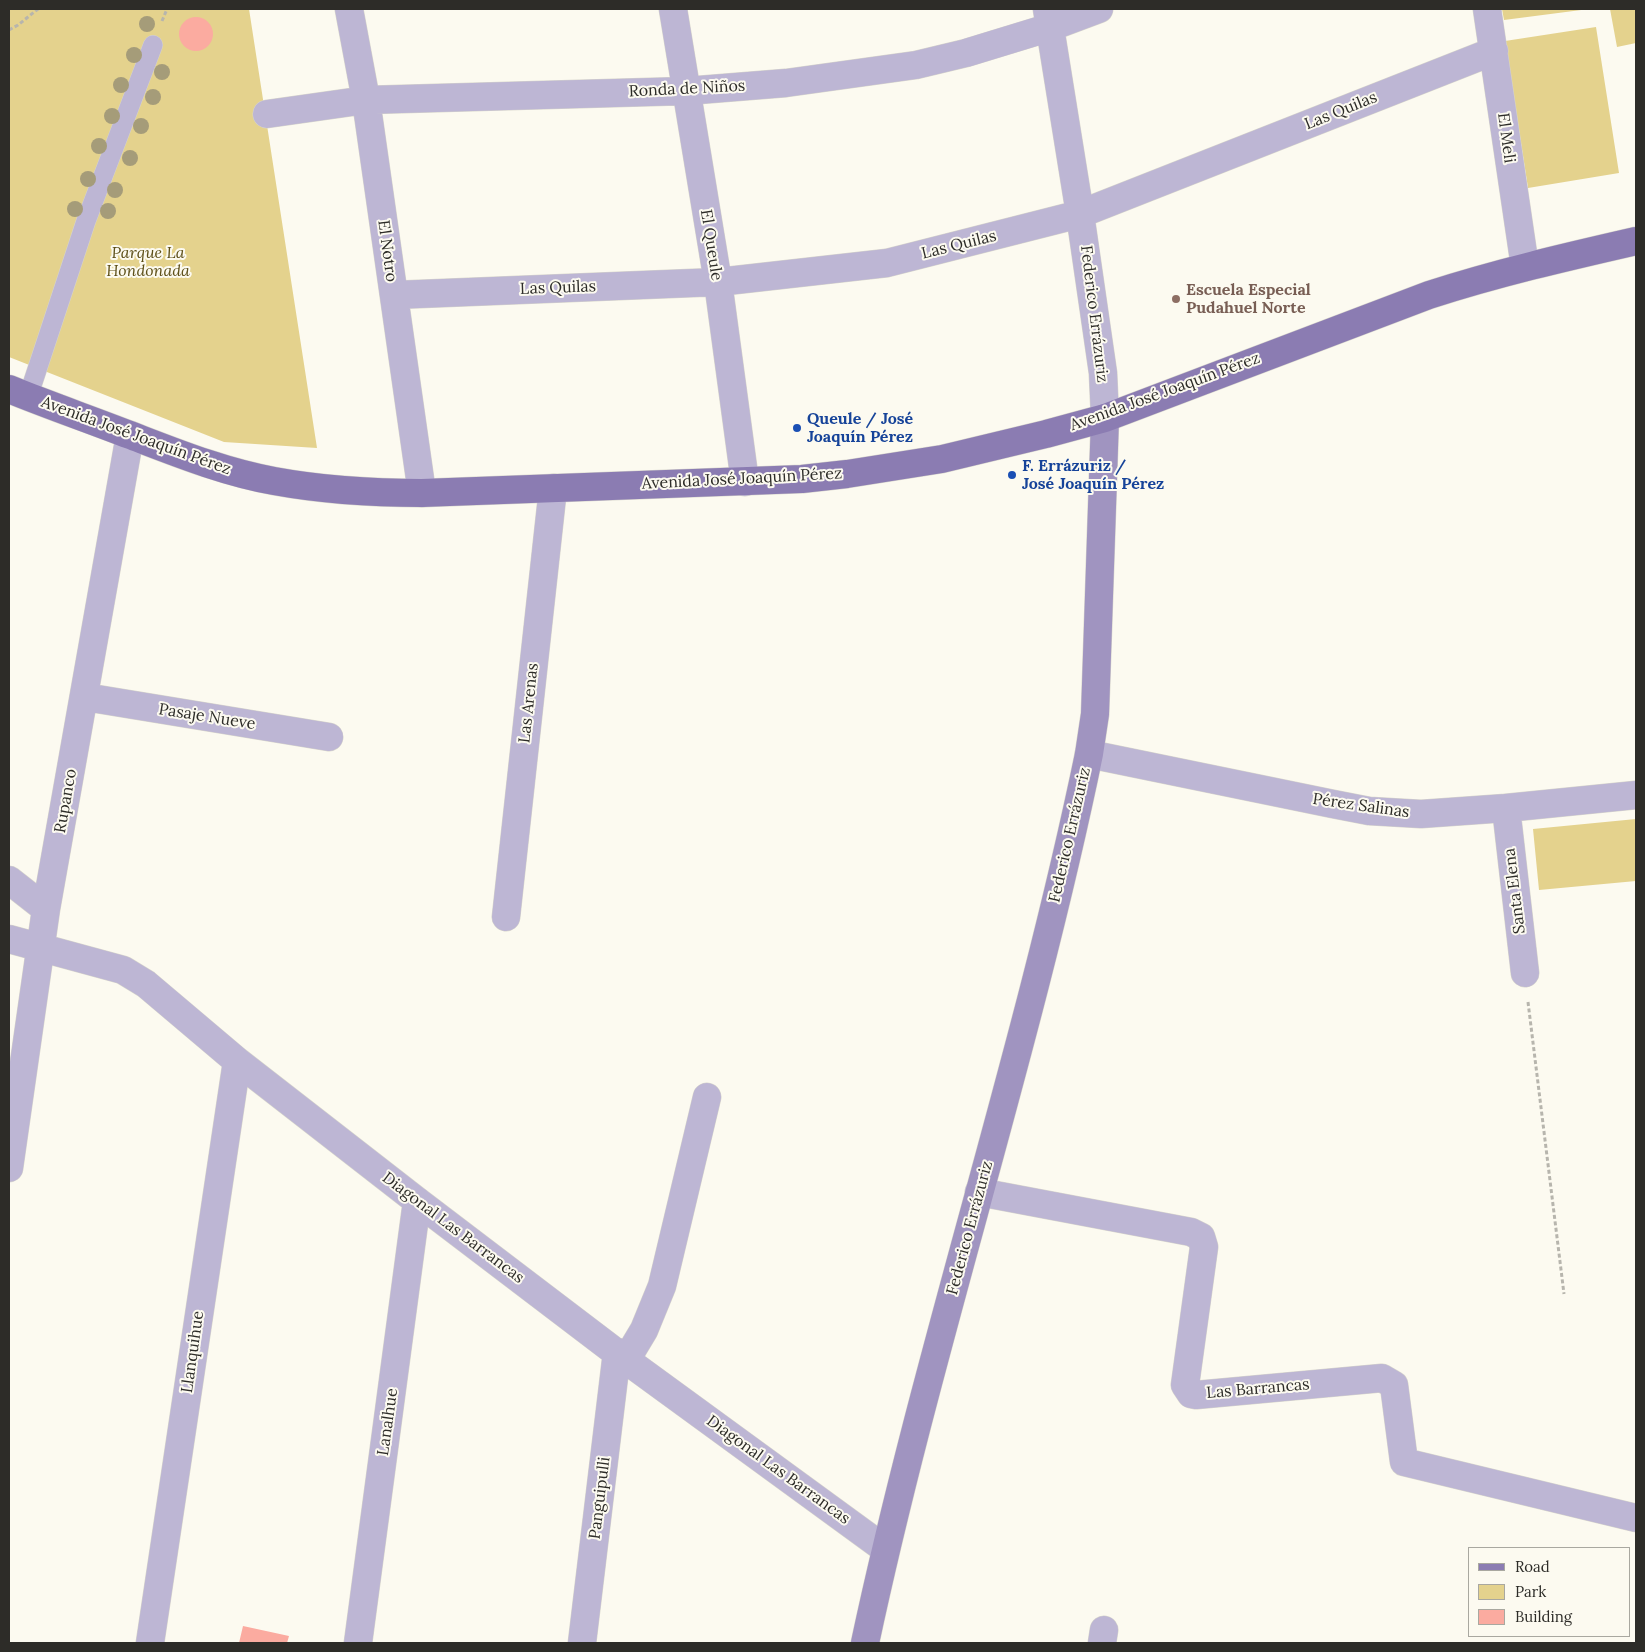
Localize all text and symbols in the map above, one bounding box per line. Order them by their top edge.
street label: Ronda de Niños [628,76,746,102]
street label: Las Quilas [1302,88,1380,134]
street label: El Meli [1493,112,1519,164]
street label: El Queule [696,208,726,282]
street label: El Notro [373,219,401,283]
street label: Las Quilas [920,226,998,264]
park label: Parque La Hondonada [106,243,190,281]
street label: Federico Errázuriz [1076,244,1112,384]
street label: Las Quilas [520,277,596,299]
place label: Escuela Especial Pudahuel Norte [1186,280,1311,318]
marker: Escuela Especial Pudahuel Norte [1170,293,1182,305]
street label: Avenida José Joaquín Pérez [1067,349,1263,435]
street label: Avenida José Joaquín Pérez [38,393,234,479]
place label: Queule / José Joaquín Pérez [807,409,913,447]
marker: Queule / José Joaquín Pérez [791,422,803,434]
place label: F. Errázuriz / José Joaquín Pérez [1022,456,1164,494]
street label: Avenida José Joaquín Pérez [641,464,843,494]
marker: F. Errázuriz / José Joaquín Pérez [1006,469,1018,481]
street label: Las Arenas [515,662,543,744]
street label: Pasaje Nueve [157,700,257,734]
street label: Federico Errázuriz [1045,766,1095,904]
street label: Rupanco [51,767,81,835]
street label: Pérez Salinas [1311,790,1411,822]
street label: Santa Elena [1500,847,1530,935]
street label: Federico Errázuriz [943,1159,997,1297]
street label: Diagonal Las Barrancas [378,1168,528,1288]
street label: Llanquihue [178,1310,208,1394]
street label: Las Barrancas [1206,1375,1310,1403]
street label: Lanalhue [374,1387,402,1457]
street label: Diagonal Las Barrancas [702,1411,854,1529]
street label: Panguipulli [585,1456,615,1540]
legend [1468,1547,1630,1637]
text: Road [1515,1557,1550,1576]
text: Park [1515,1582,1546,1601]
text: Building [1515,1607,1572,1626]

